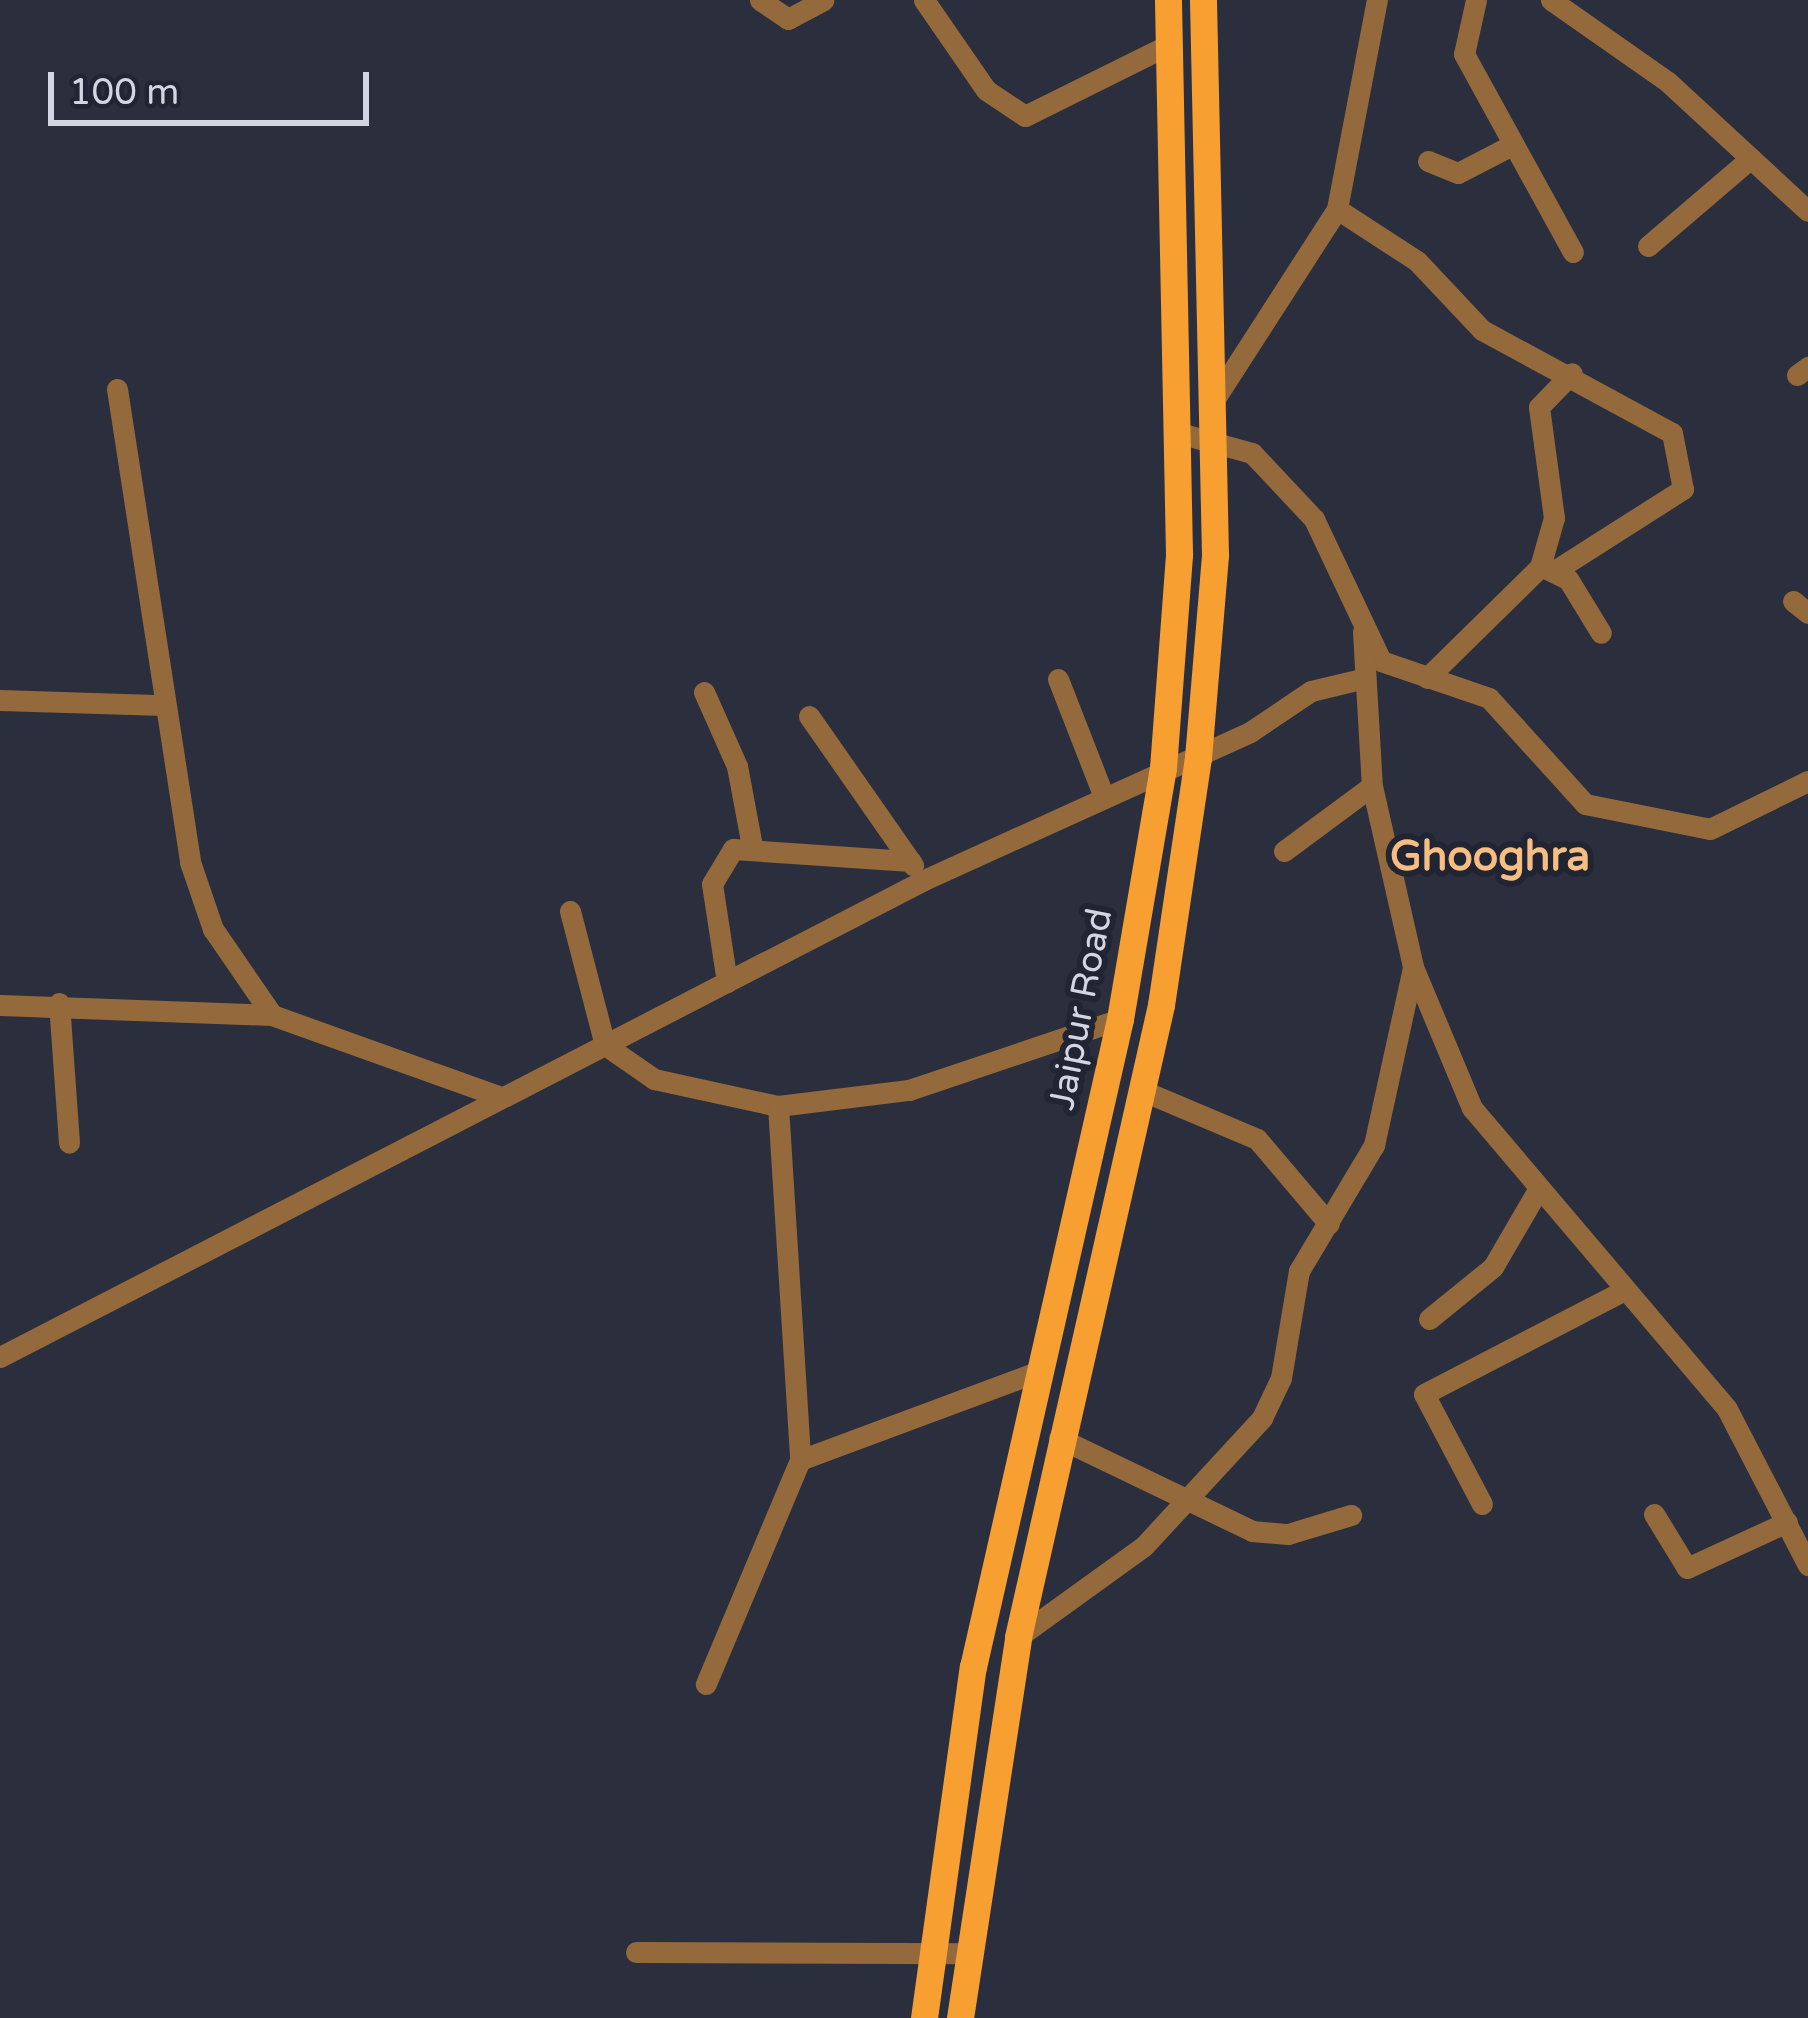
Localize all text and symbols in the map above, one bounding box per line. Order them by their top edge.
scale bar [54,48,375,122]
text: 100 m [69,71,179,114]
district label: Ghooghra [1390,832,1590,882]
street label: Jaipur Road [1040,905,1122,1113]

